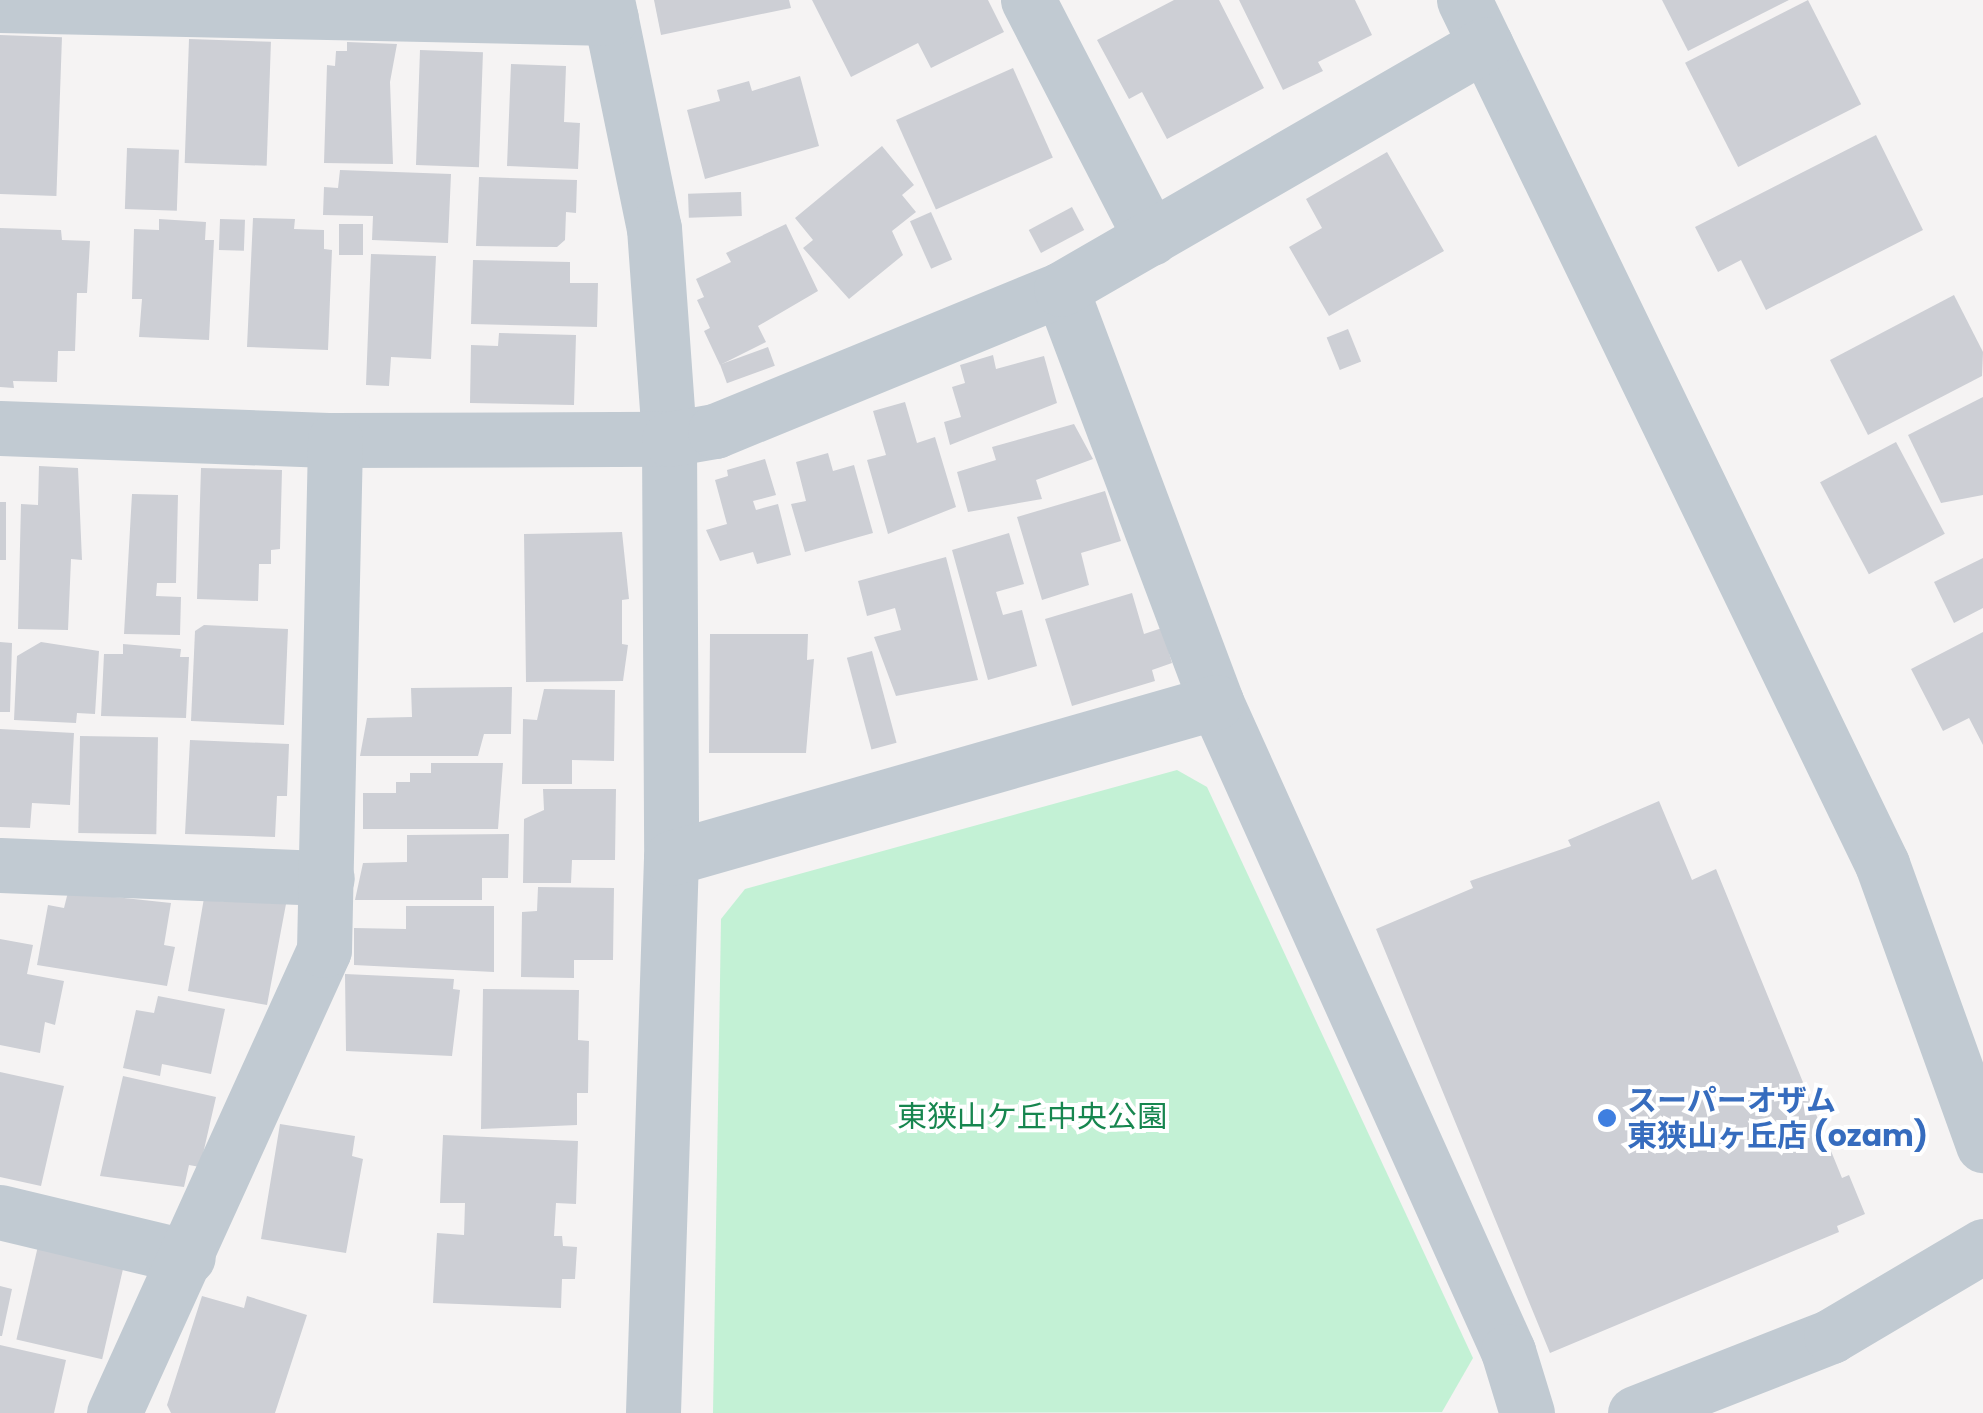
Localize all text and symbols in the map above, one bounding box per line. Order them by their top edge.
place label: スーパーオザム 東狭山ヶ丘店 (ozam) [1627,1083,1928,1154]
park label: 東狭山ケ丘中央公園 [897,1099,1167,1135]
marker: スーパーオザム 東狭山ヶ丘店 (ozam) [1596,1107,1618,1129]

